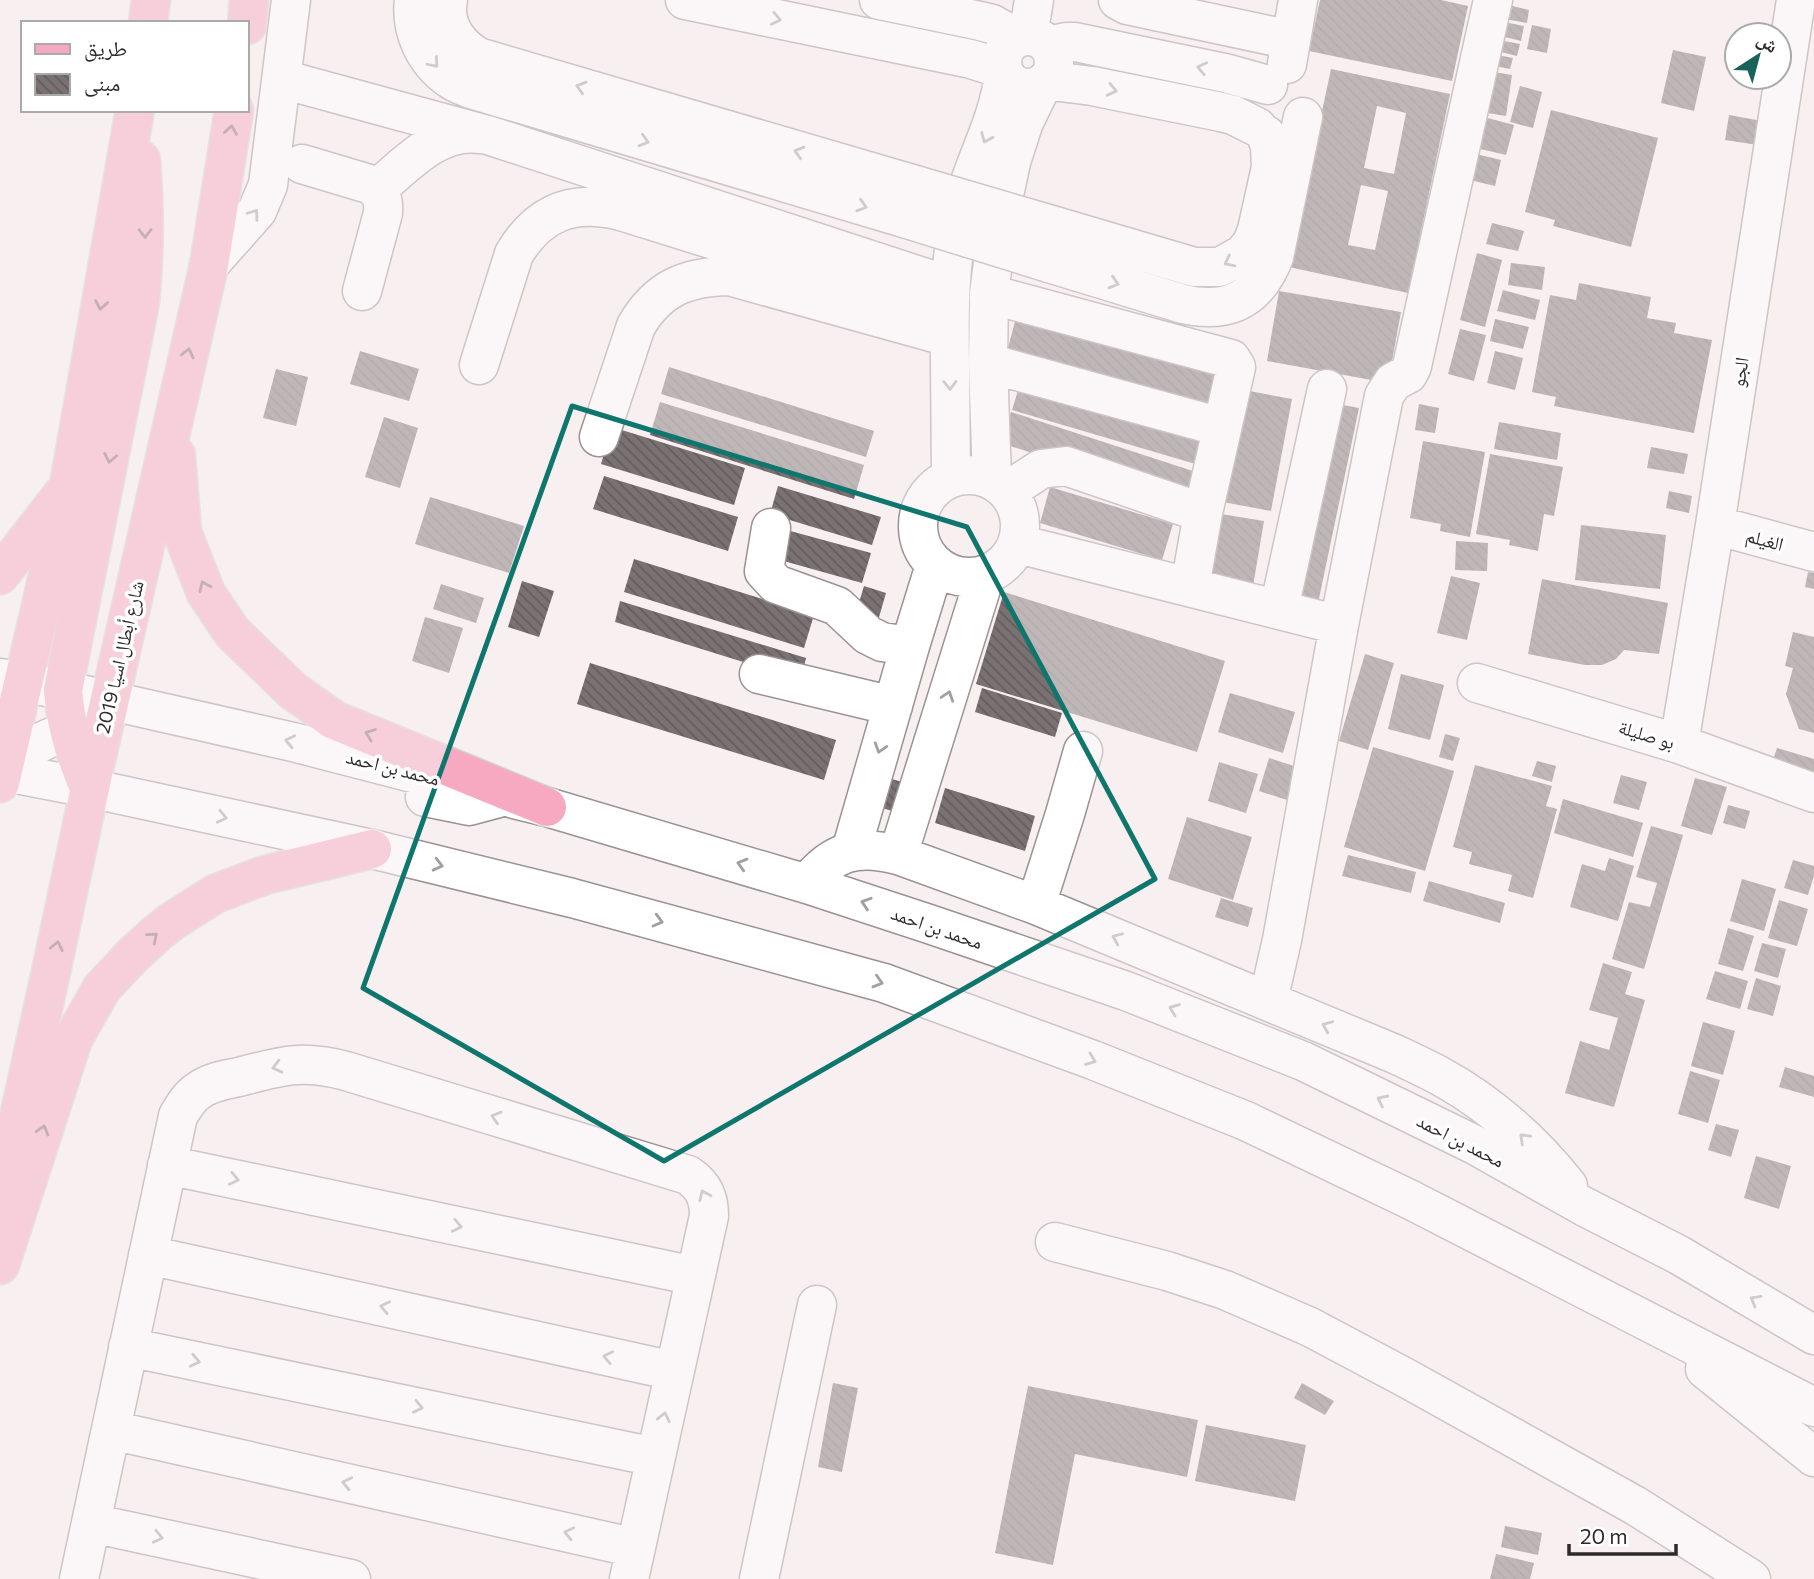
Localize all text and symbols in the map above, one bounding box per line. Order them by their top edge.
one-way arrow [770,11,782,26]
legend [21,21,248,112]
north arrow [1723,21,1793,91]
text: ش [1753,27,1783,58]
text: طريق [84,35,127,62]
one-way arrow [426,54,438,67]
one-way arrow [1196,62,1208,77]
text: مبنى [84,70,120,97]
one-way arrow [576,81,588,96]
one-way arrow [1106,81,1118,96]
one-way arrow [223,124,238,136]
one-way arrow [980,131,994,143]
one-way arrow [638,132,650,147]
one-way arrow [794,146,806,160]
one-way arrow [856,197,868,212]
one-way arrow [245,209,258,222]
one-way arrow [137,229,153,239]
one-way arrow [1224,253,1236,267]
one-way arrow [1108,275,1120,289]
one-way arrow [94,299,109,311]
one-way arrow [180,347,194,359]
street label: الجو [1725,355,1754,389]
one-way arrow [942,380,958,390]
one-way arrow [103,452,118,464]
street label: الغيلم [1743,523,1786,557]
street label: شارع أبطال اسيا 2019 [90,578,149,736]
one-way arrow [198,581,212,594]
one-way arrow [939,691,954,703]
street label: بو صليلة [1616,715,1678,754]
one-way arrow [365,728,377,742]
one-way arrow [285,735,297,749]
one-way arrow [874,742,889,754]
street label: محمد بن احمد [344,744,442,791]
one-way arrow [216,808,228,823]
one-way arrow [432,857,444,871]
one-way arrow [736,858,748,873]
one-way arrow [860,897,873,911]
street label: محمد بن احمد [888,901,986,954]
one-way arrow [652,913,664,928]
one-way arrow [146,932,158,945]
one-way arrow [1112,933,1124,947]
one-way arrow [48,940,63,952]
one-way arrow [871,973,883,988]
one-way arrow [1168,1004,1180,1018]
one-way arrow [1322,1020,1335,1034]
one-way arrow [1085,1051,1097,1065]
one-way arrow [271,1059,283,1073]
one-way arrow [1377,1094,1389,1108]
street label: محمد بن احمد [1413,1108,1509,1173]
one-way arrow [490,1110,502,1125]
one-way arrow [35,1124,49,1136]
one-way arrow [1519,1133,1532,1146]
one-way arrow [228,1170,240,1185]
one-way arrow [698,1190,712,1202]
one-way arrow [451,1217,463,1232]
one-way arrow [1750,1295,1763,1308]
one-way arrow [380,1301,392,1316]
one-way arrow [602,1350,614,1365]
one-way arrow [189,1352,201,1367]
one-way arrow [412,1399,424,1414]
one-way arrow [656,1411,671,1423]
one-way arrow [341,1477,353,1492]
scale bar [1569,1512,1676,1556]
text: 20 m [1580,1523,1628,1548]
one-way arrow [563,1527,575,1541]
one-way arrow [152,1529,164,1543]

